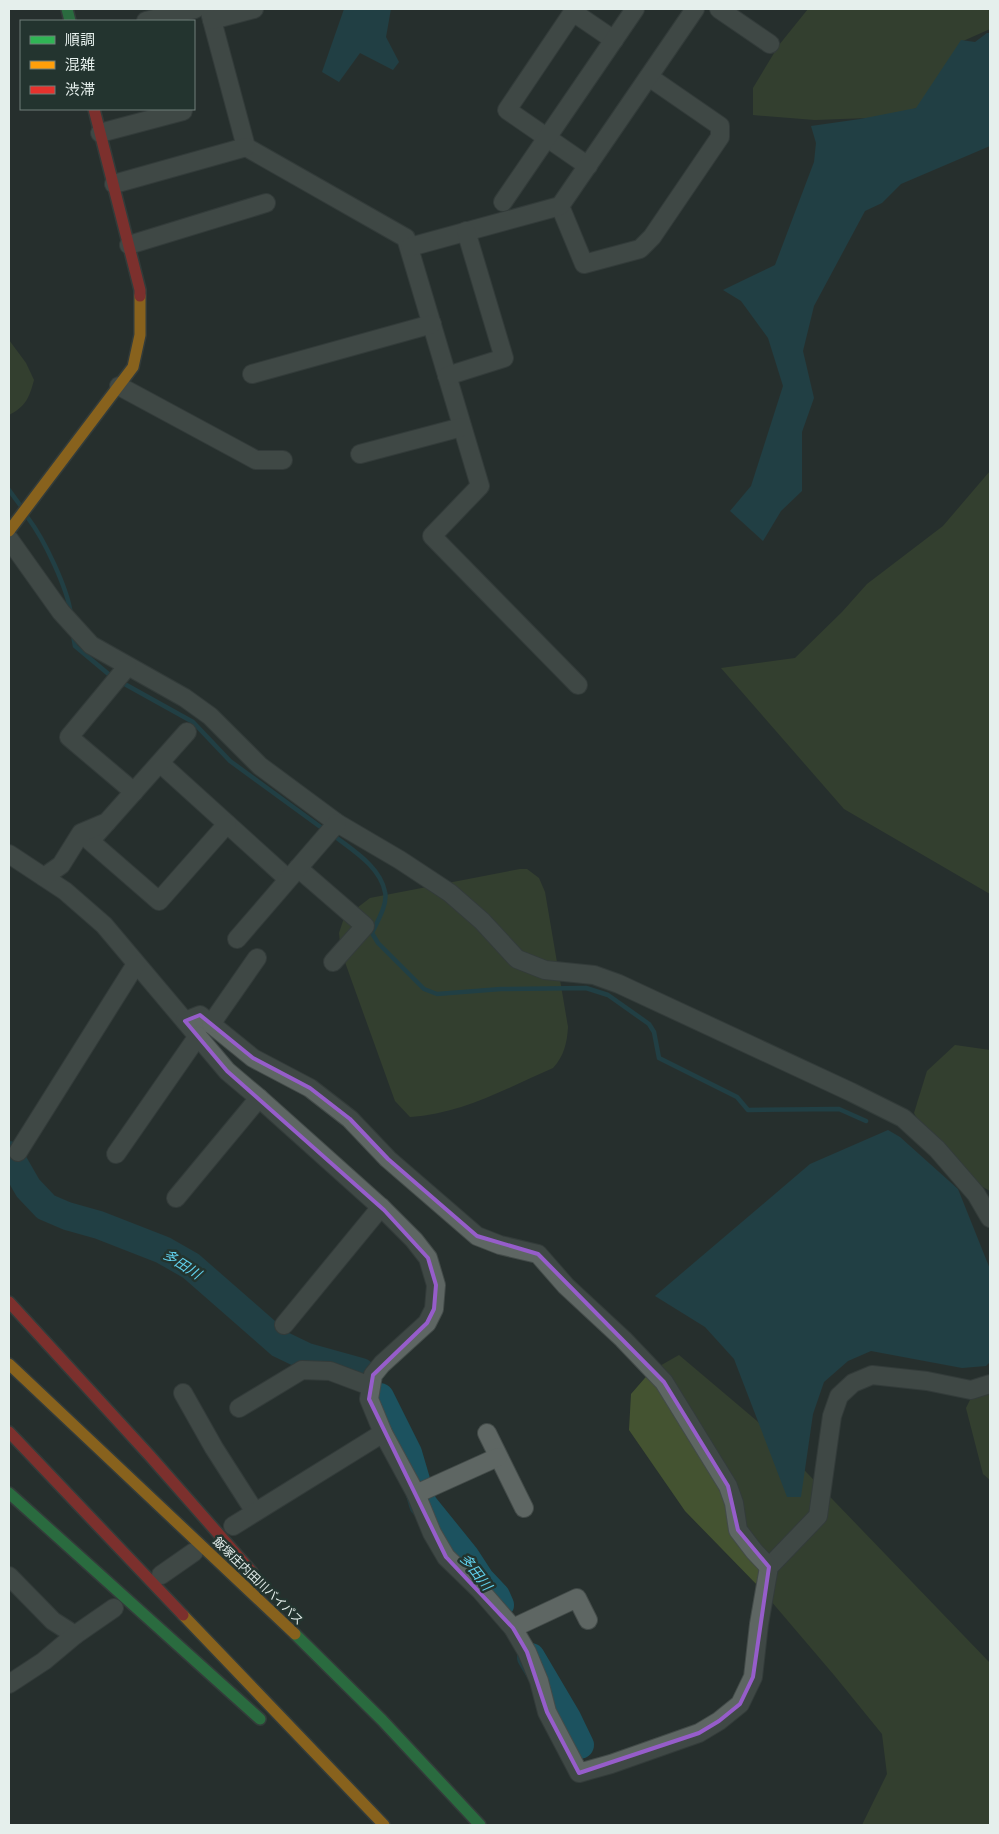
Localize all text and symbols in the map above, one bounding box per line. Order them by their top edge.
legend [20,20,195,110]
text: 順調 [65,30,95,48]
text: 混雑 [65,55,95,73]
text: 渋滞 [65,80,95,98]
water label: 多田川 [160,1245,206,1283]
street label: 飯塚庄内田川バイパス [210,1534,307,1628]
water label: 多田川 [457,1550,497,1595]

